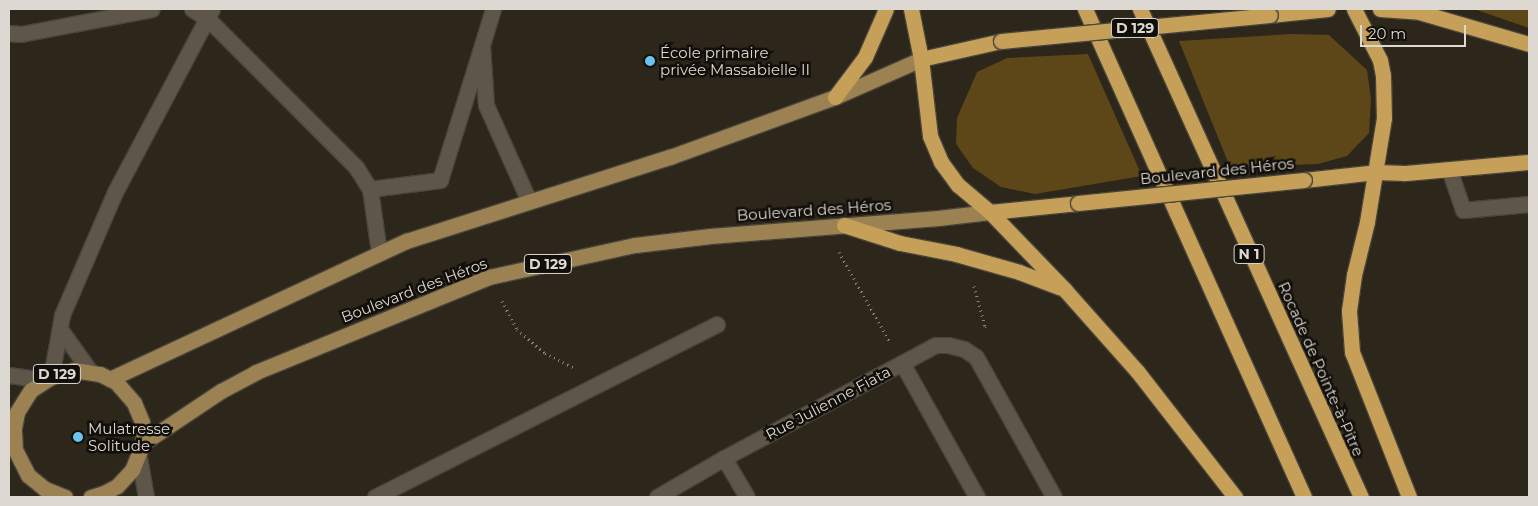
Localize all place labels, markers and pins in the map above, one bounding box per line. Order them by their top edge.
place label: École primaire privée Massabielle II [660,43,810,78]
marker: École primaire privée Massabielle II [644,55,656,67]
place label: Mulatresse Solitude [88,419,170,454]
marker: Mulatresse Solitude [72,431,84,443]

